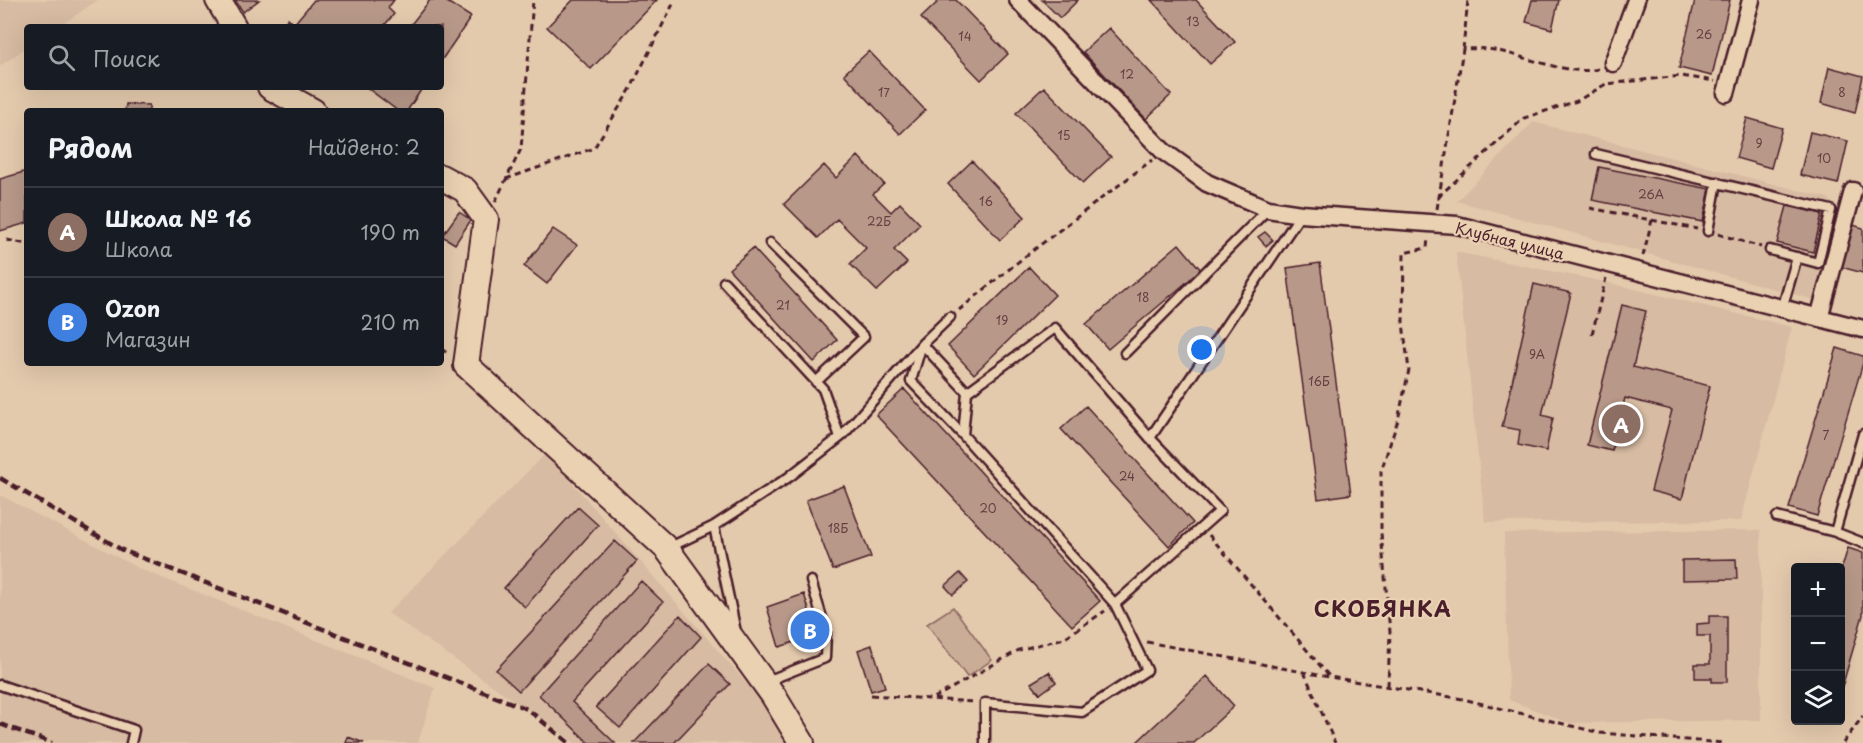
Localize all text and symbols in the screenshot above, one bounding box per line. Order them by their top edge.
house number: 13 [1186,12,1200,30]
search box [24,24,444,90]
house number: 26 [1696,25,1712,43]
house number: 14 [958,27,972,45]
icon: search [45,41,78,74]
text: Поиск [93,41,160,74]
house number: 12 [1120,65,1134,83]
house number: 17 [878,83,890,101]
house number: 8 [1838,83,1846,101]
house number: 15 [1057,126,1071,144]
text: Рядом [48,128,133,167]
text: Найдено: 2 [308,132,420,162]
house number: 9 [1755,134,1763,152]
house number: 10 [1817,149,1831,167]
house number: 26А [1638,185,1664,203]
house number: 16 [979,192,993,210]
text: Школа № 16 [105,201,251,234]
house number: 22Б [867,212,891,230]
street label: Клубная улица [1453,215,1567,265]
text: A [60,217,75,247]
text: 190 m [361,217,420,247]
text: Школа [105,234,172,264]
house number: 18 [1137,288,1149,306]
text: Ozon [105,291,160,324]
house number: 21 [776,296,790,314]
text: B [61,307,74,337]
text: 210 m [361,307,420,337]
house number: 19 [996,311,1008,329]
text: Магазин [105,324,191,354]
your location [1187,335,1216,364]
house number: 9А [1529,345,1545,363]
house number: 16Б [1308,372,1330,390]
pin: A [1602,402,1640,446]
house number: 7 [1823,426,1830,444]
house number: 24 [1119,467,1135,485]
house number: 20 [979,499,997,517]
house number: 18Б [828,519,849,537]
map controls [1791,563,1845,725]
button: + [1791,563,1845,617]
district label: СКОБЯНКА [1314,592,1452,624]
pin: B [790,608,830,652]
button: − [1791,617,1845,671]
button: layers [1791,671,1845,725]

